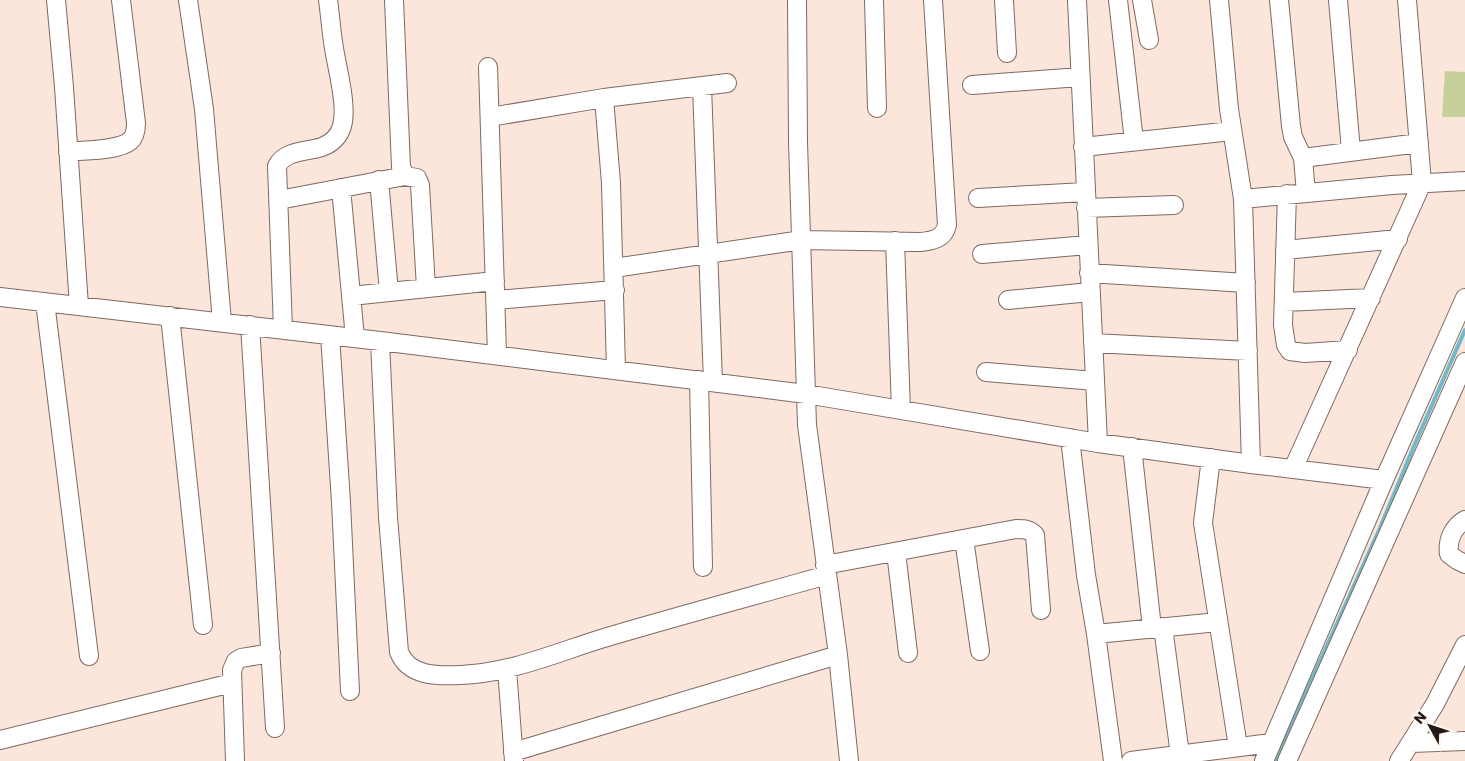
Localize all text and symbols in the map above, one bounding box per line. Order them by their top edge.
north arrow [1405,701,1455,751]
text: N [1409,707,1431,728]

